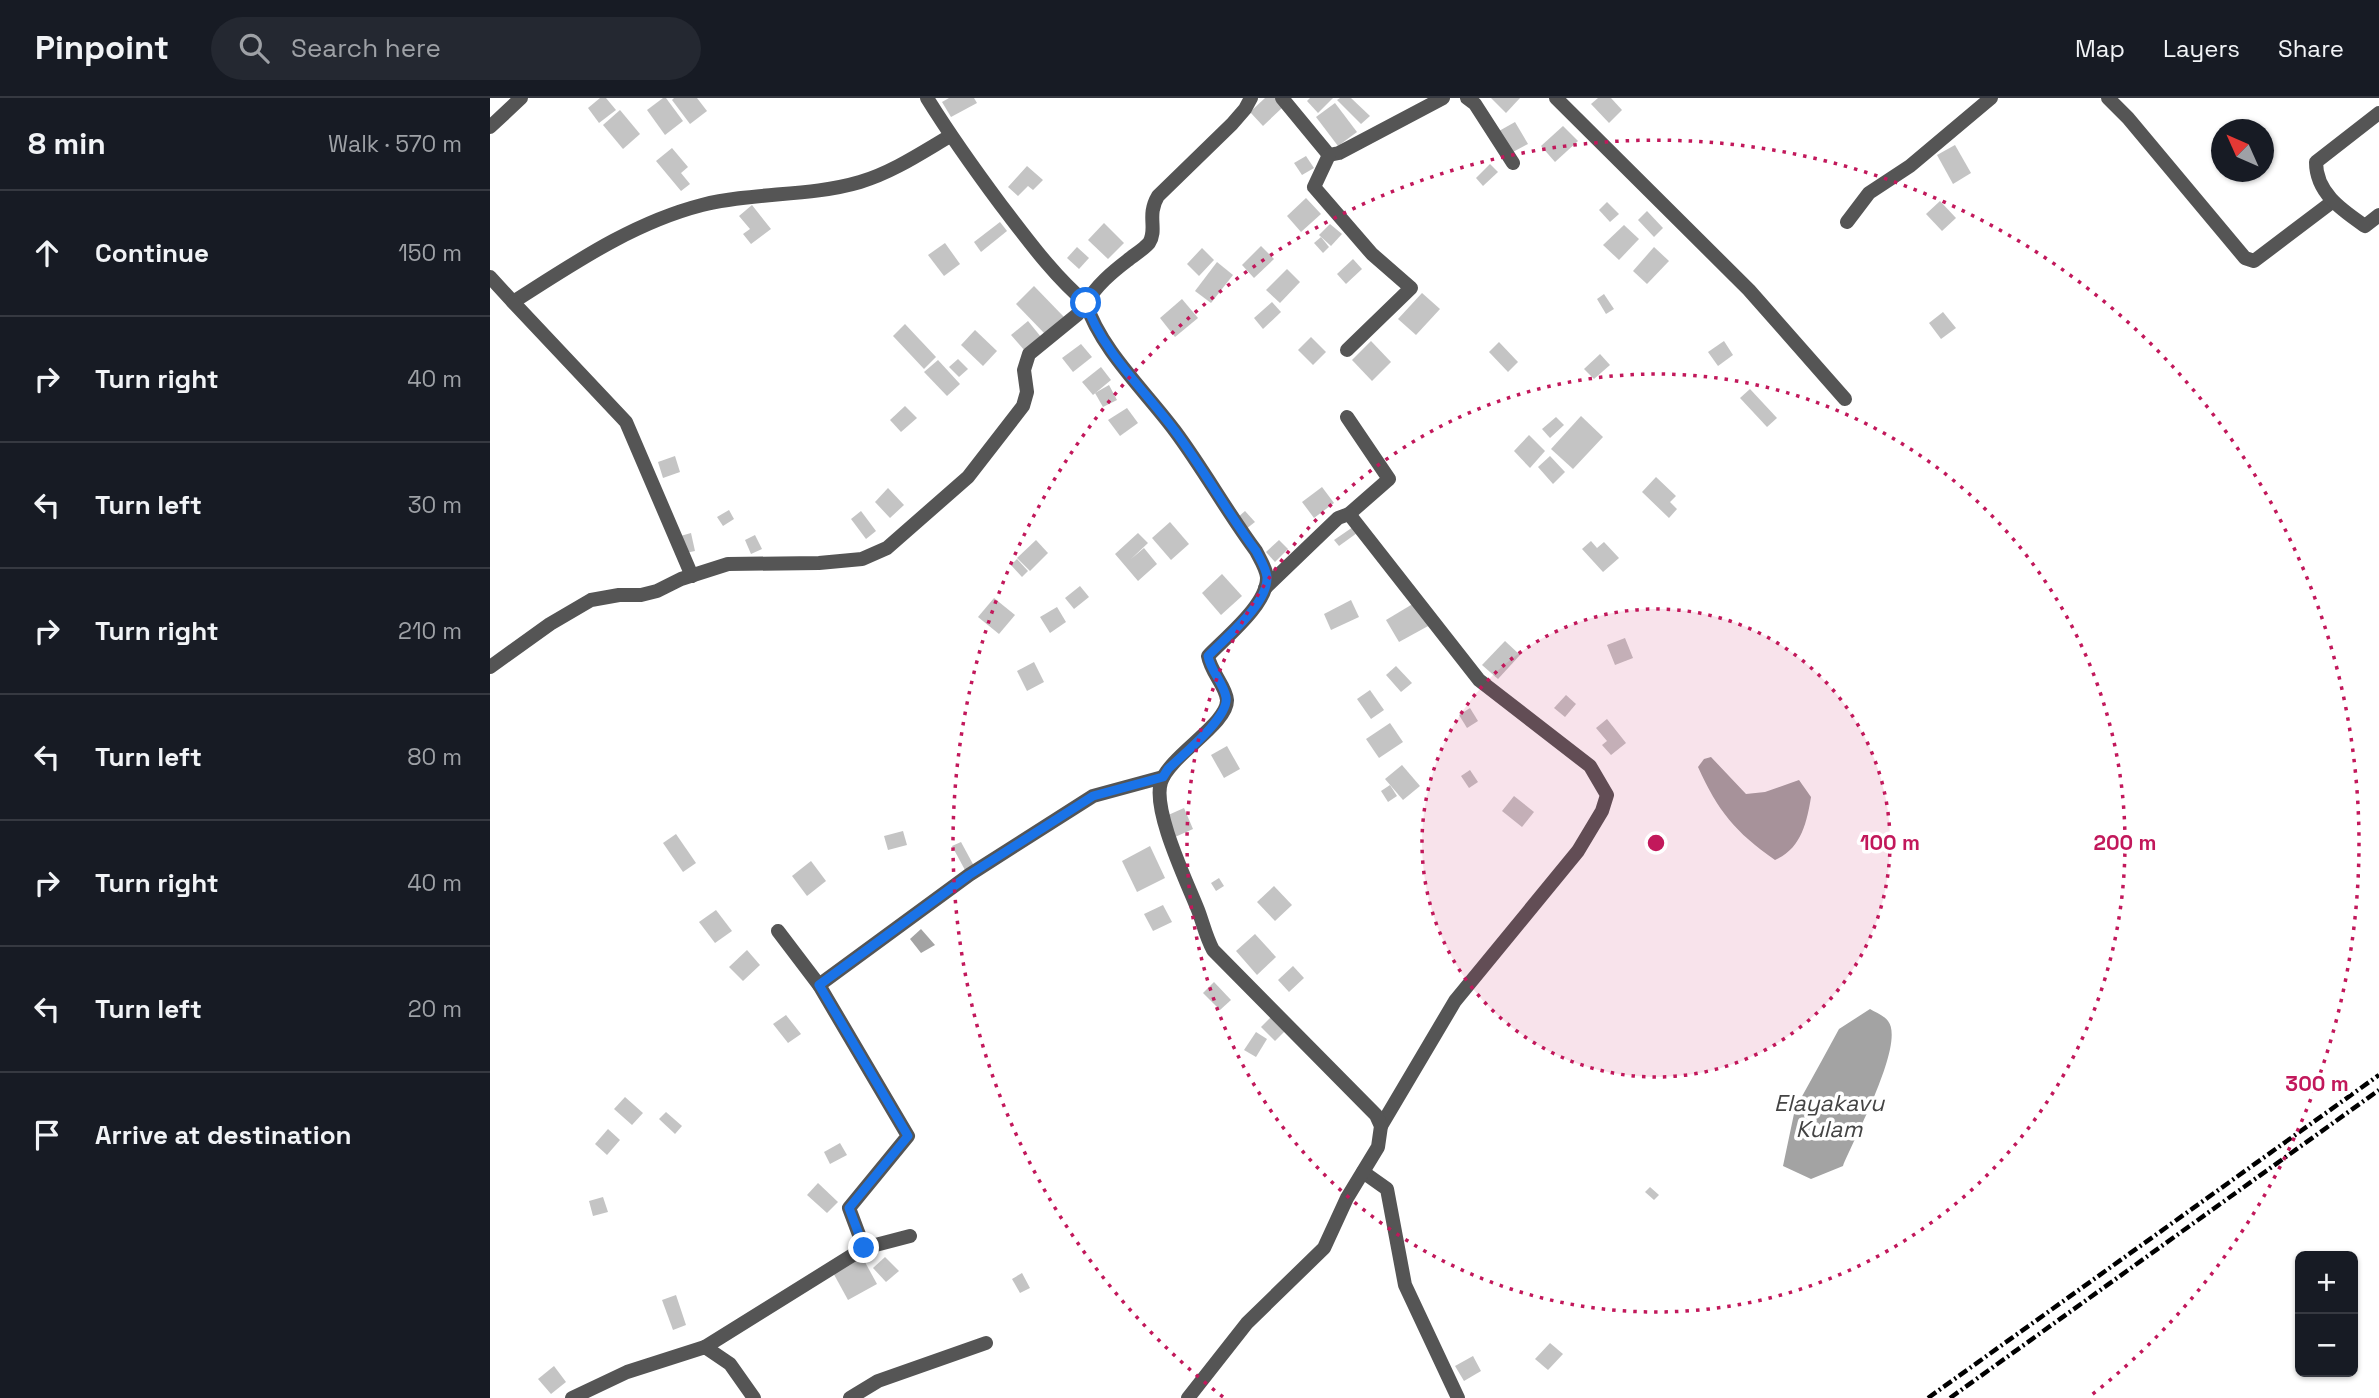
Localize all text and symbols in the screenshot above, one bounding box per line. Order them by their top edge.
search box [211,17,701,80]
text: Pinpoint [35,27,169,69]
icon: search [235,29,273,67]
text: Search here [291,31,441,65]
text: Map [2075,33,2125,64]
text: Layers [2163,33,2240,64]
text: Share [2278,33,2344,64]
north arrow [2211,119,2274,182]
text: 8 min [28,124,106,163]
text: Walk · 570 m [328,129,462,159]
icon: ahead [28,234,66,272]
text: Continue [95,236,209,270]
text: 150 m [398,238,462,268]
route start [1070,287,1101,318]
icon: right [28,360,66,398]
text: Turn right [95,362,219,396]
text: 40 m [407,364,462,394]
icon: left [28,486,66,524]
text: Turn left [95,488,202,522]
text: 30 m [408,490,462,520]
icon: right [28,612,66,650]
text: Turn right [95,614,219,648]
text: 210 m [398,616,462,646]
icon: left [28,738,66,776]
text: Turn left [95,740,202,774]
text: 80 m [407,742,462,772]
text: 100 m [1860,829,1920,856]
text: 200 m [2094,829,2156,856]
centre of rings [1644,831,1668,855]
icon: right [28,864,66,902]
text: Turn right [95,866,219,900]
text: 40 m [407,868,462,898]
icon: left [28,990,66,1028]
text: Turn left [95,992,202,1026]
text: 20 m [408,994,462,1024]
text: 300 m [2285,1070,2349,1097]
water label: Elayakavu Kulam [1774,1088,1885,1144]
icon: arrive [28,1116,66,1154]
text: Arrive at destination [95,1118,352,1152]
route end [848,1232,879,1263]
map controls [2295,1251,2358,1377]
button: + [2295,1251,2358,1314]
button: − [2295,1314,2358,1377]

